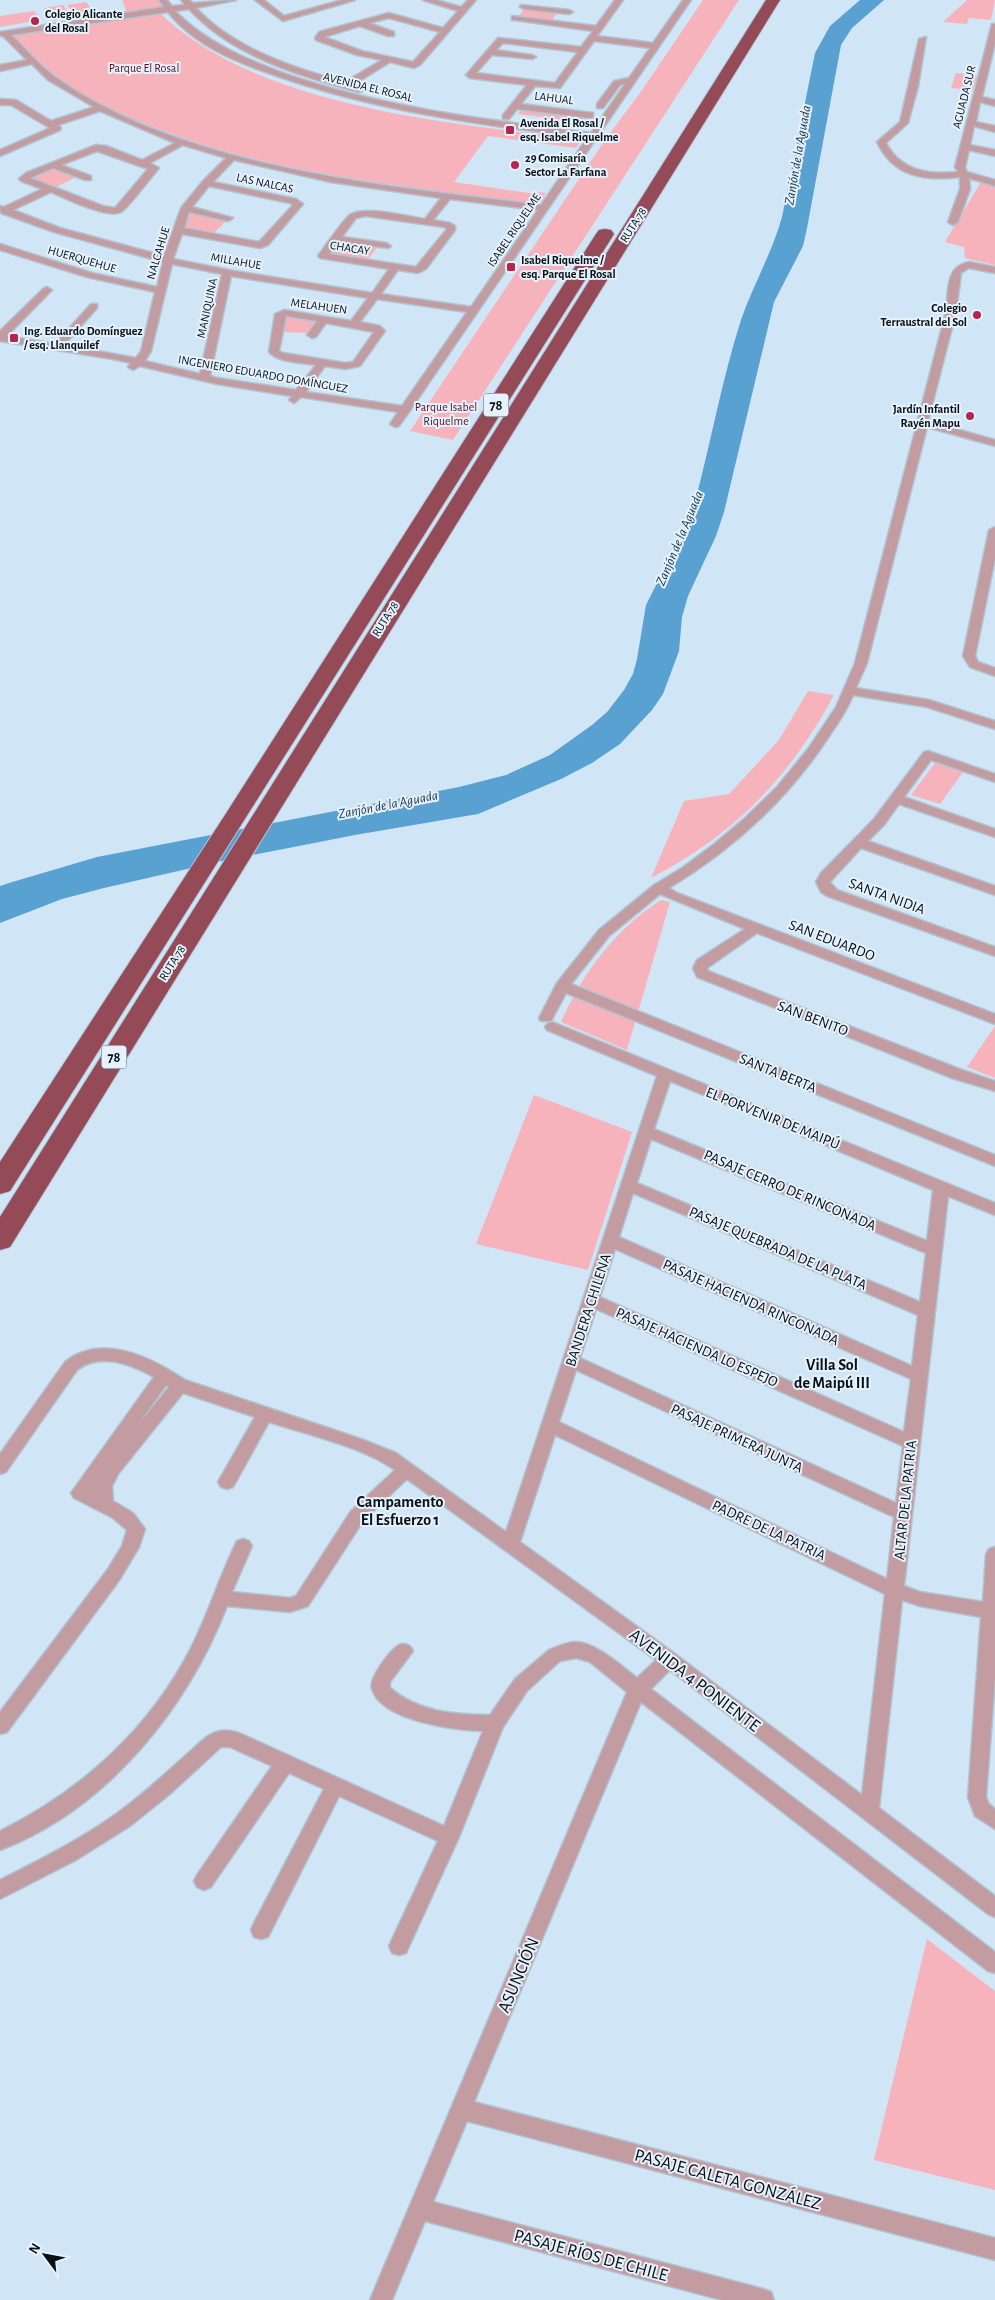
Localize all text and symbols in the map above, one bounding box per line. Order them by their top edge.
place label: Colegio Alicante del Rosal [45,8,123,34]
marker: Colegio Alicante del Rosal [29,15,41,27]
park label: Parque El Rosal [109,62,179,74]
street label: AGUADA SUR [950,64,978,130]
street label: AVENIDA EL ROSAL [322,70,414,104]
street label: LAHUAL [534,90,574,106]
water label: Zanjón de la Aguada [782,104,814,206]
place label: Avenida El Rosal / esq. Isabel Riquelme [520,117,619,143]
marker: Avenida El Rosal / esq. Isabel Riquelme [504,124,516,136]
place label: 29 Comisaría Sector La Farfana [525,152,607,178]
marker: 29 Comisaría Sector La Farfana [509,159,521,171]
street label: LAS NALCAS [235,171,295,195]
street label: ISABEL RIQUELME [485,191,544,270]
street label: RUTA 78 [618,205,649,245]
street label: NALCAHUE [144,225,172,281]
street label: CHACAY [329,239,371,257]
street label: HUERQUEHUE [46,244,118,276]
street label: MILLAHUE [210,251,262,271]
place label: Isabel Riquelme / esq. Parque El Rosal [521,254,616,280]
marker: Isabel Riquelme / esq. Parque El Rosal [505,261,517,273]
street label: MANIQUINA [195,277,220,339]
street label: MELAHUEN [290,296,348,316]
place label: Colegio Terraustral del Sol [881,302,967,328]
marker: Colegio Terraustral del Sol [971,309,983,321]
place label: Ing. Eduardo Domínguez / esq. Llanquilef [23,325,143,351]
marker: Ing. Eduardo Domínguez / esq. Llanquilef [8,332,20,344]
street label: INGENIERO EDUARDO DOMÍNGUEZ [177,352,349,395]
road number: 78 [484,394,508,416]
park label: Parque Isabel Riquelme [415,401,477,427]
place label: Jardín Infantil Rayén Mapu [893,403,961,430]
marker: Jardín Infantil Rayén Mapu [964,410,976,422]
water label: Zanjón de la Aguada [654,489,706,588]
street label: RUTA 78 [370,599,401,639]
water label: Zanjón de la Aguada [337,788,439,821]
street label: SANTA NIDIA [847,876,927,917]
street label: SAN EDUARDO [787,917,877,964]
street label: RUTA 78 [157,943,188,983]
street label: SAN BENITO [776,998,850,1039]
road number: 78 [102,1046,126,1068]
street label: SANTA BERTA [737,1051,819,1096]
street label: EL PORVENIR DE MAIPÚ [704,1083,843,1152]
street label: PASAJE CERRO DE RINCONADA [702,1147,878,1234]
street label: PASAJE QUEBRADA DE LA PLATA [687,1204,869,1293]
street label: BANDERA CHILENA [563,1251,614,1369]
street label: PASAJE HACIENDA RINCONADA [660,1257,841,1348]
street label: PASAJE HACIENDA LO ESPEJO [614,1305,780,1390]
district label: Villa Sol de Maipú III [794,1357,870,1391]
street label: PASAJE PRIMERA JUNTA [668,1401,805,1476]
street label: ALTAR DE LA PATRIA [892,1439,919,1561]
district label: Campamento El Esfuerzo 1 [357,1494,443,1528]
street label: PADRE DE LA PATRIA [710,1498,828,1563]
street label: AVENIDA 4 PONIENTE [626,1626,763,1736]
street label: ASUNCIÓN [492,1934,543,2016]
street label: PASAJE CALETA GONZÁLEZ [633,2143,824,2214]
street label: PASAJE RÍOS DE CHILE [512,2224,671,2285]
north arrow [20,2230,70,2280]
text: N [26,2241,43,2256]

